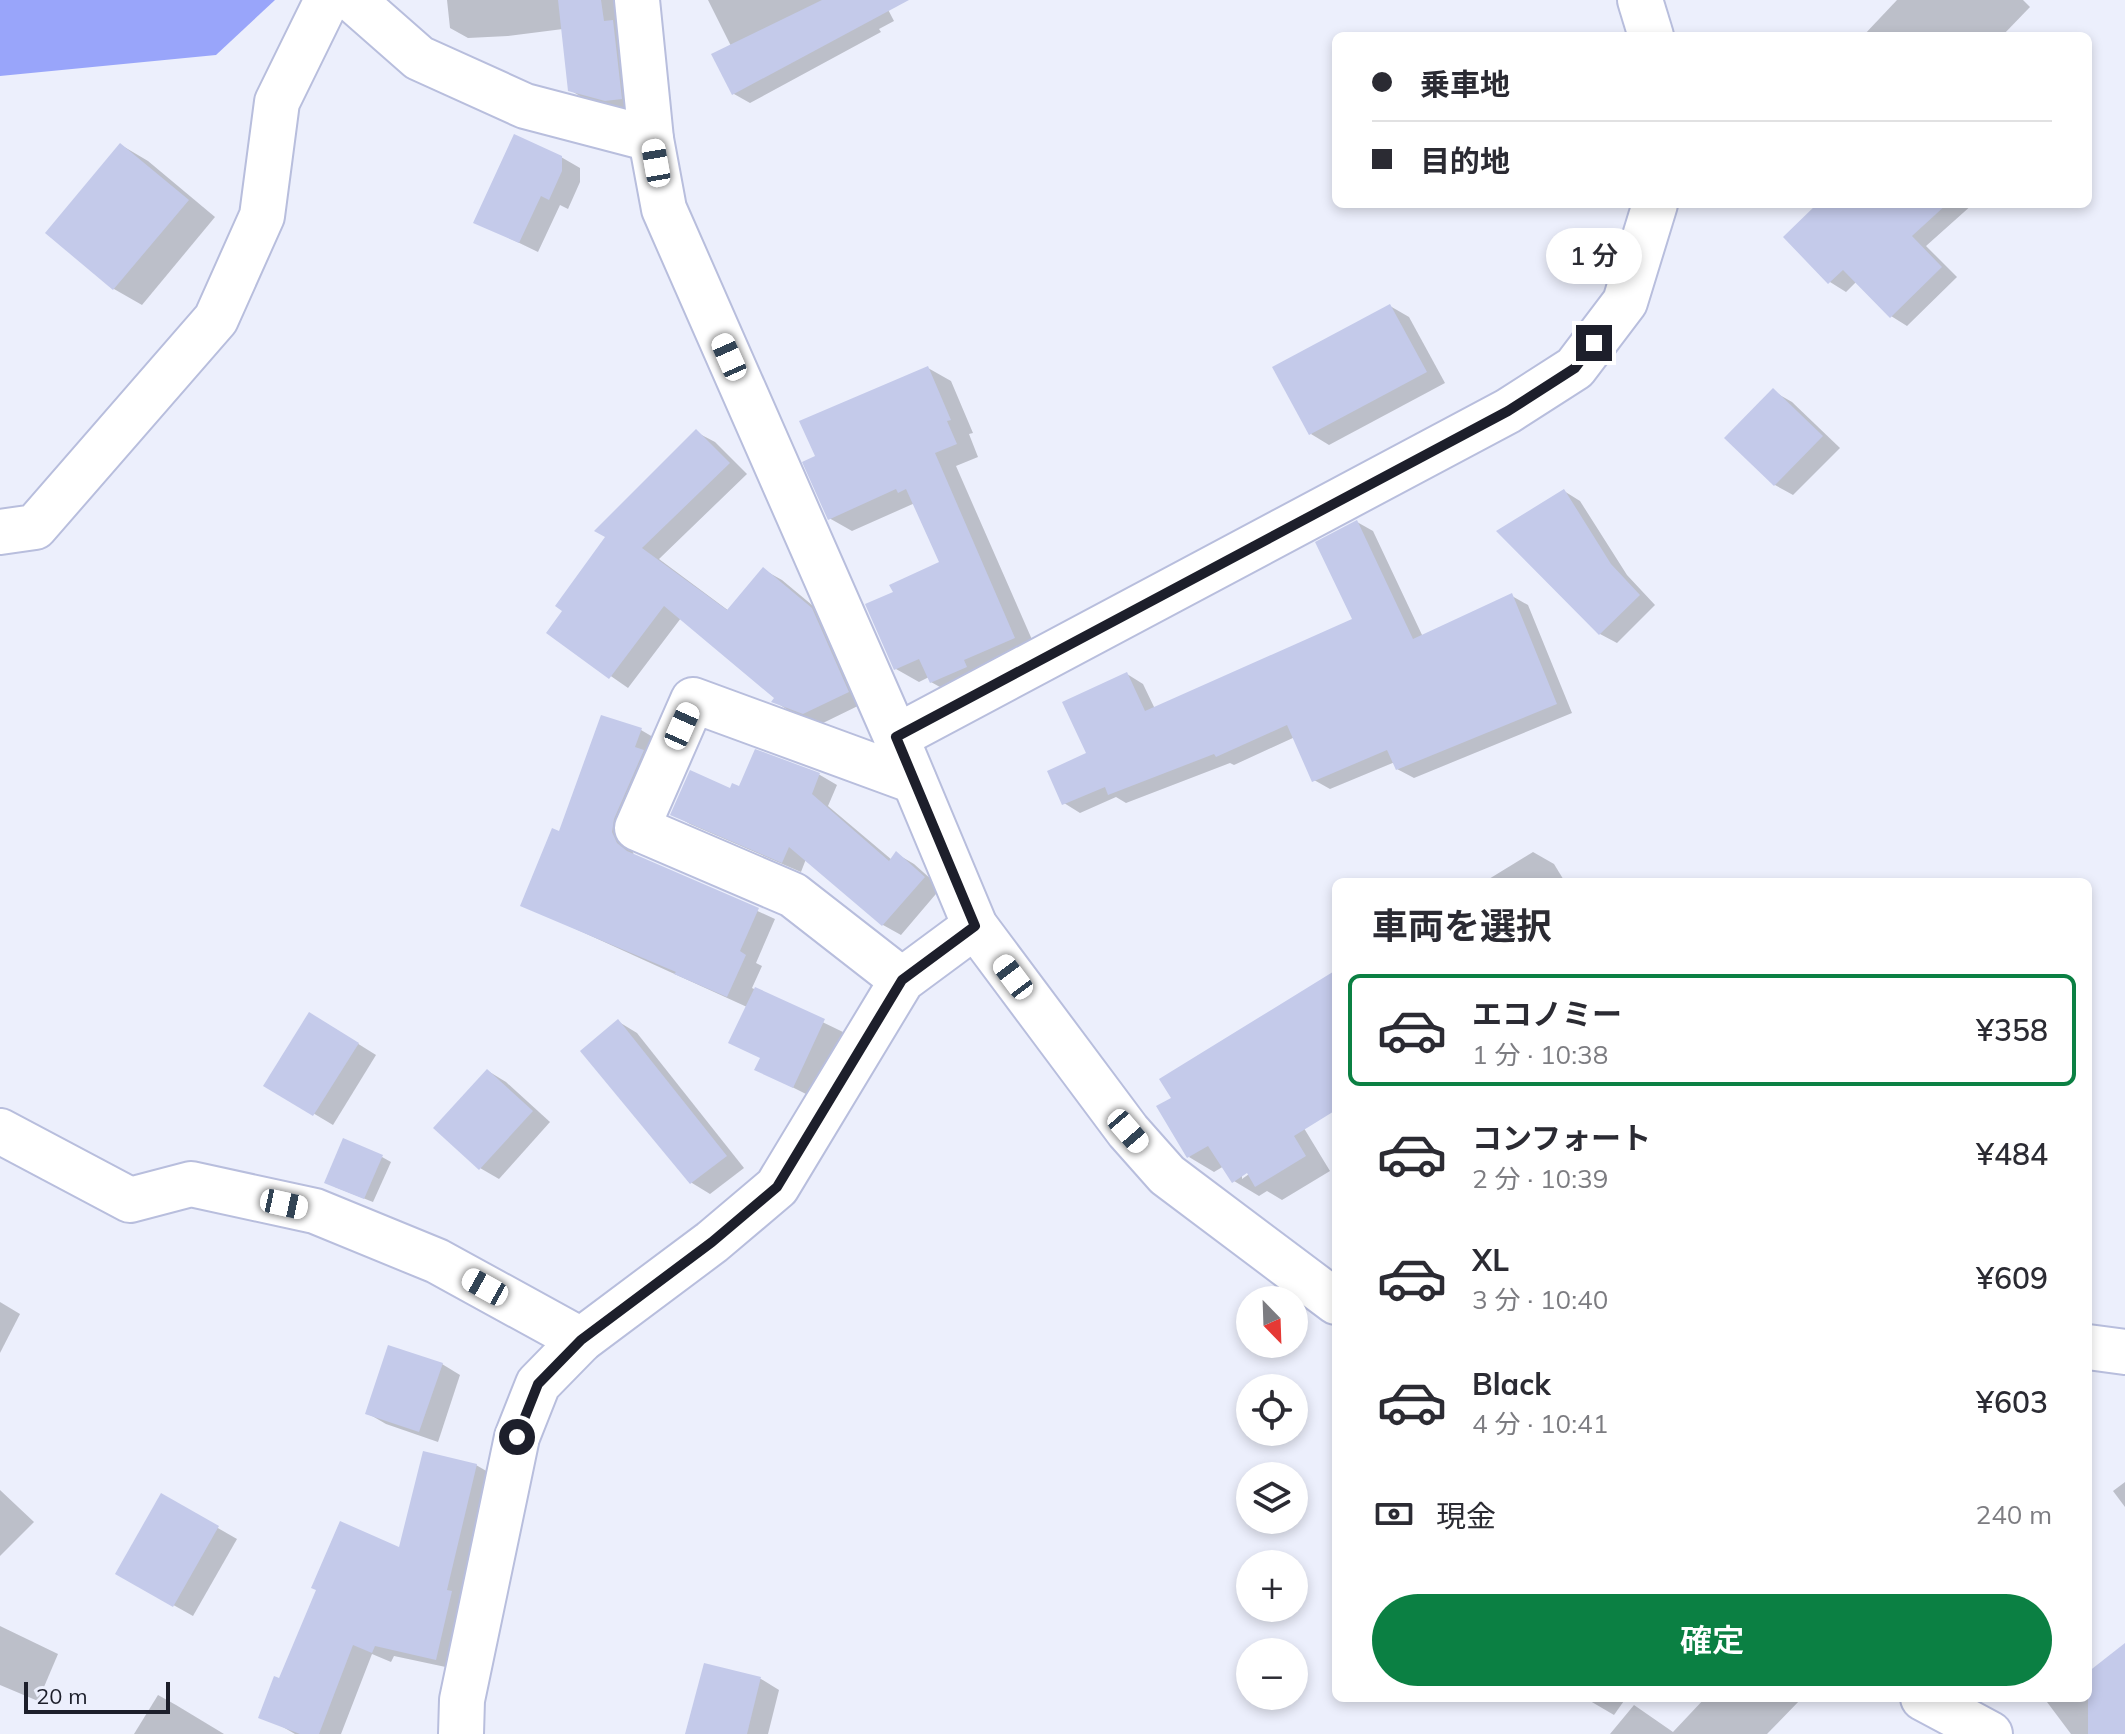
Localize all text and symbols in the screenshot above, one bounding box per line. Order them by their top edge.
text: 乗車地 [1420,65,1510,103]
car [640,137,672,189]
text: 目的地 [1420,142,1510,180]
callout: 1 分 [1546,227,1642,283]
text: 1 分 [1570,239,1618,272]
route end [1576,325,1612,361]
car [708,330,750,384]
car [661,699,703,753]
text: 車両を選択 [1372,903,1552,948]
car [989,951,1037,1003]
icon: car [1376,994,1448,1066]
text: エコノミー [1472,995,1622,1033]
text: ¥358 [1976,1011,2048,1049]
text: 1 分 · 10:38 [1472,1038,1608,1071]
car [1103,1105,1153,1157]
icon: car [1376,1118,1448,1190]
text: コンフォート [1472,1119,1651,1157]
text: ¥484 [1976,1135,2048,1173]
text: 2 分 · 10:39 [1472,1162,1608,1195]
car [258,1187,310,1221]
text: XL [1472,1241,1509,1279]
icon: car [1376,1242,1448,1314]
text: ¥609 [1976,1259,2048,1297]
car [458,1265,512,1309]
text: 3 分 · 10:40 [1472,1283,1608,1316]
north arrow [1236,1286,1308,1358]
map controls [1236,1286,1308,1710]
text: Black [1472,1365,1551,1403]
icon: car [1376,1366,1448,1438]
button: locate [1236,1374,1308,1446]
text: ¥603 [1976,1383,2048,1421]
text: 4 分 · 10:41 [1472,1407,1608,1440]
route start [499,1419,535,1455]
button: layers [1236,1462,1308,1534]
icon: cash [1372,1492,1416,1536]
text: 現金 [1436,1497,1496,1535]
text: 240 m [1976,1498,2052,1531]
button: + [1236,1550,1308,1622]
button: 確定 [1372,1594,2052,1686]
button: − [1236,1638,1308,1710]
scale bar [24,1678,170,1714]
text: 20 m [36,1682,87,1710]

